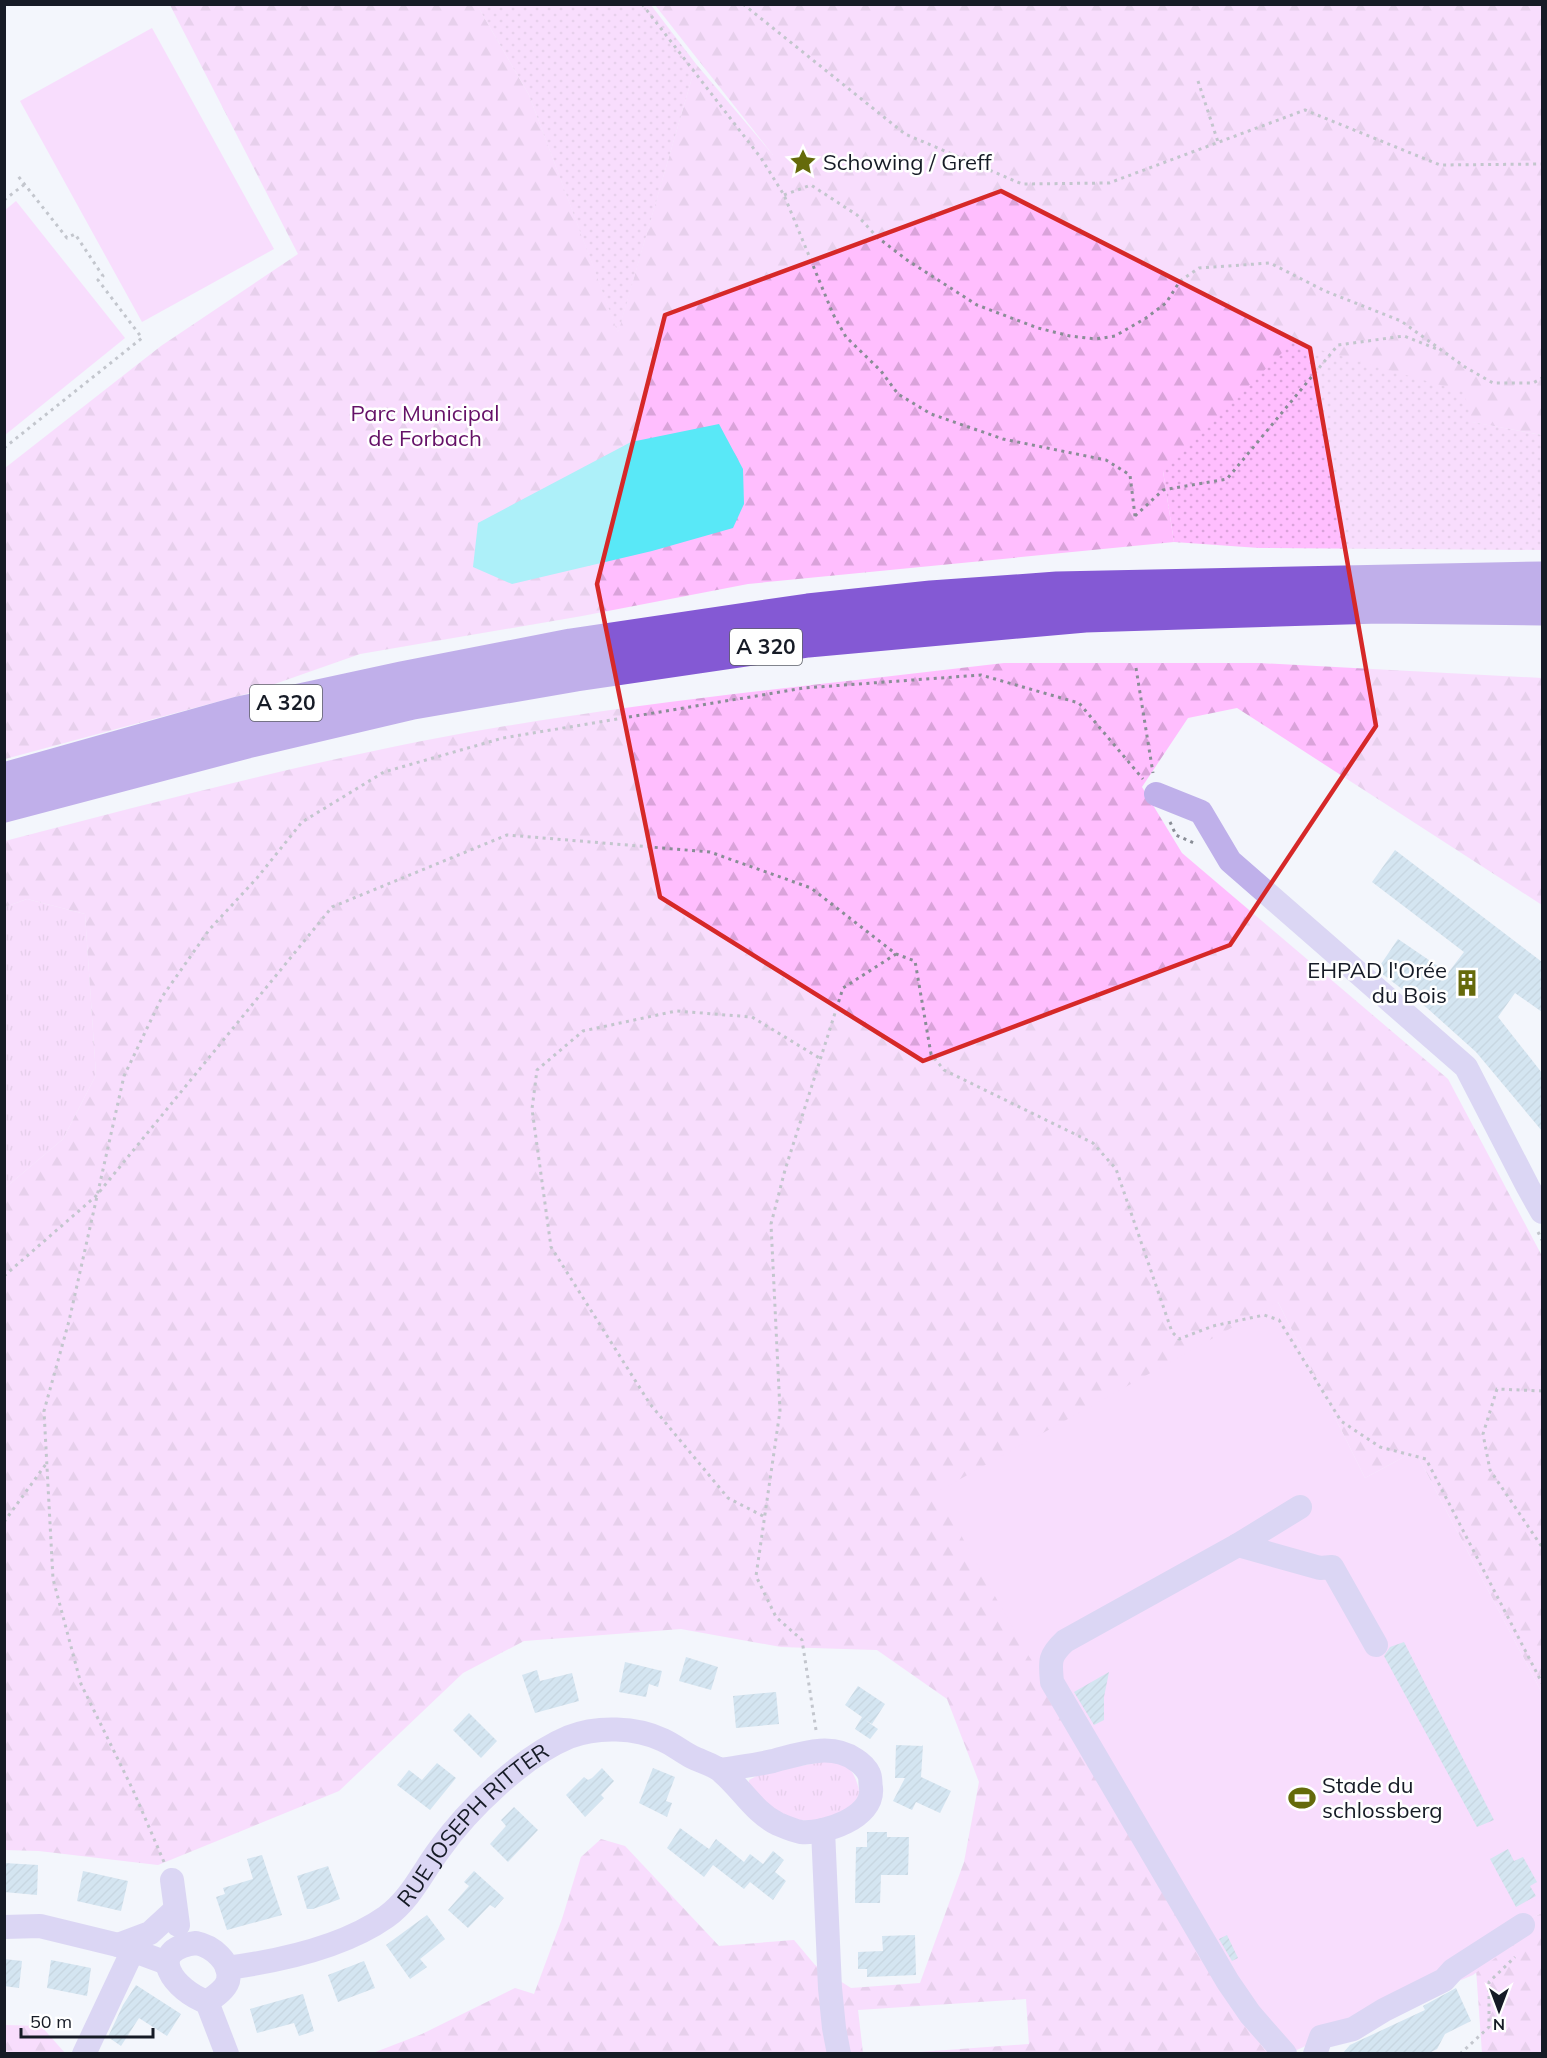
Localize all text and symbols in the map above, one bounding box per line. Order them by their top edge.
place icon: Schowing / Greff [788,147,818,177]
place label: Schowing / Greff [823,148,992,176]
park label: Parc Municipal de Forbach [351,399,499,452]
road number: A 320 [730,629,802,665]
road number: A 320 [250,685,322,721]
place label: EHPAD l'Orée du Bois [1307,956,1447,1009]
building icon: EHPAD l'Orée du Bois [1452,968,1482,998]
street label: RUE JOSEPH RITTER [391,1737,554,1912]
place label: Stade du schlossberg [1322,1771,1443,1824]
sports icon: Stade du schlossberg [1287,1783,1317,1813]
north arrow [1469,1980,1529,2040]
scale bar [21,2001,153,2039]
text: 50 m [30,2010,72,2033]
text: N [1493,2015,1505,2035]

